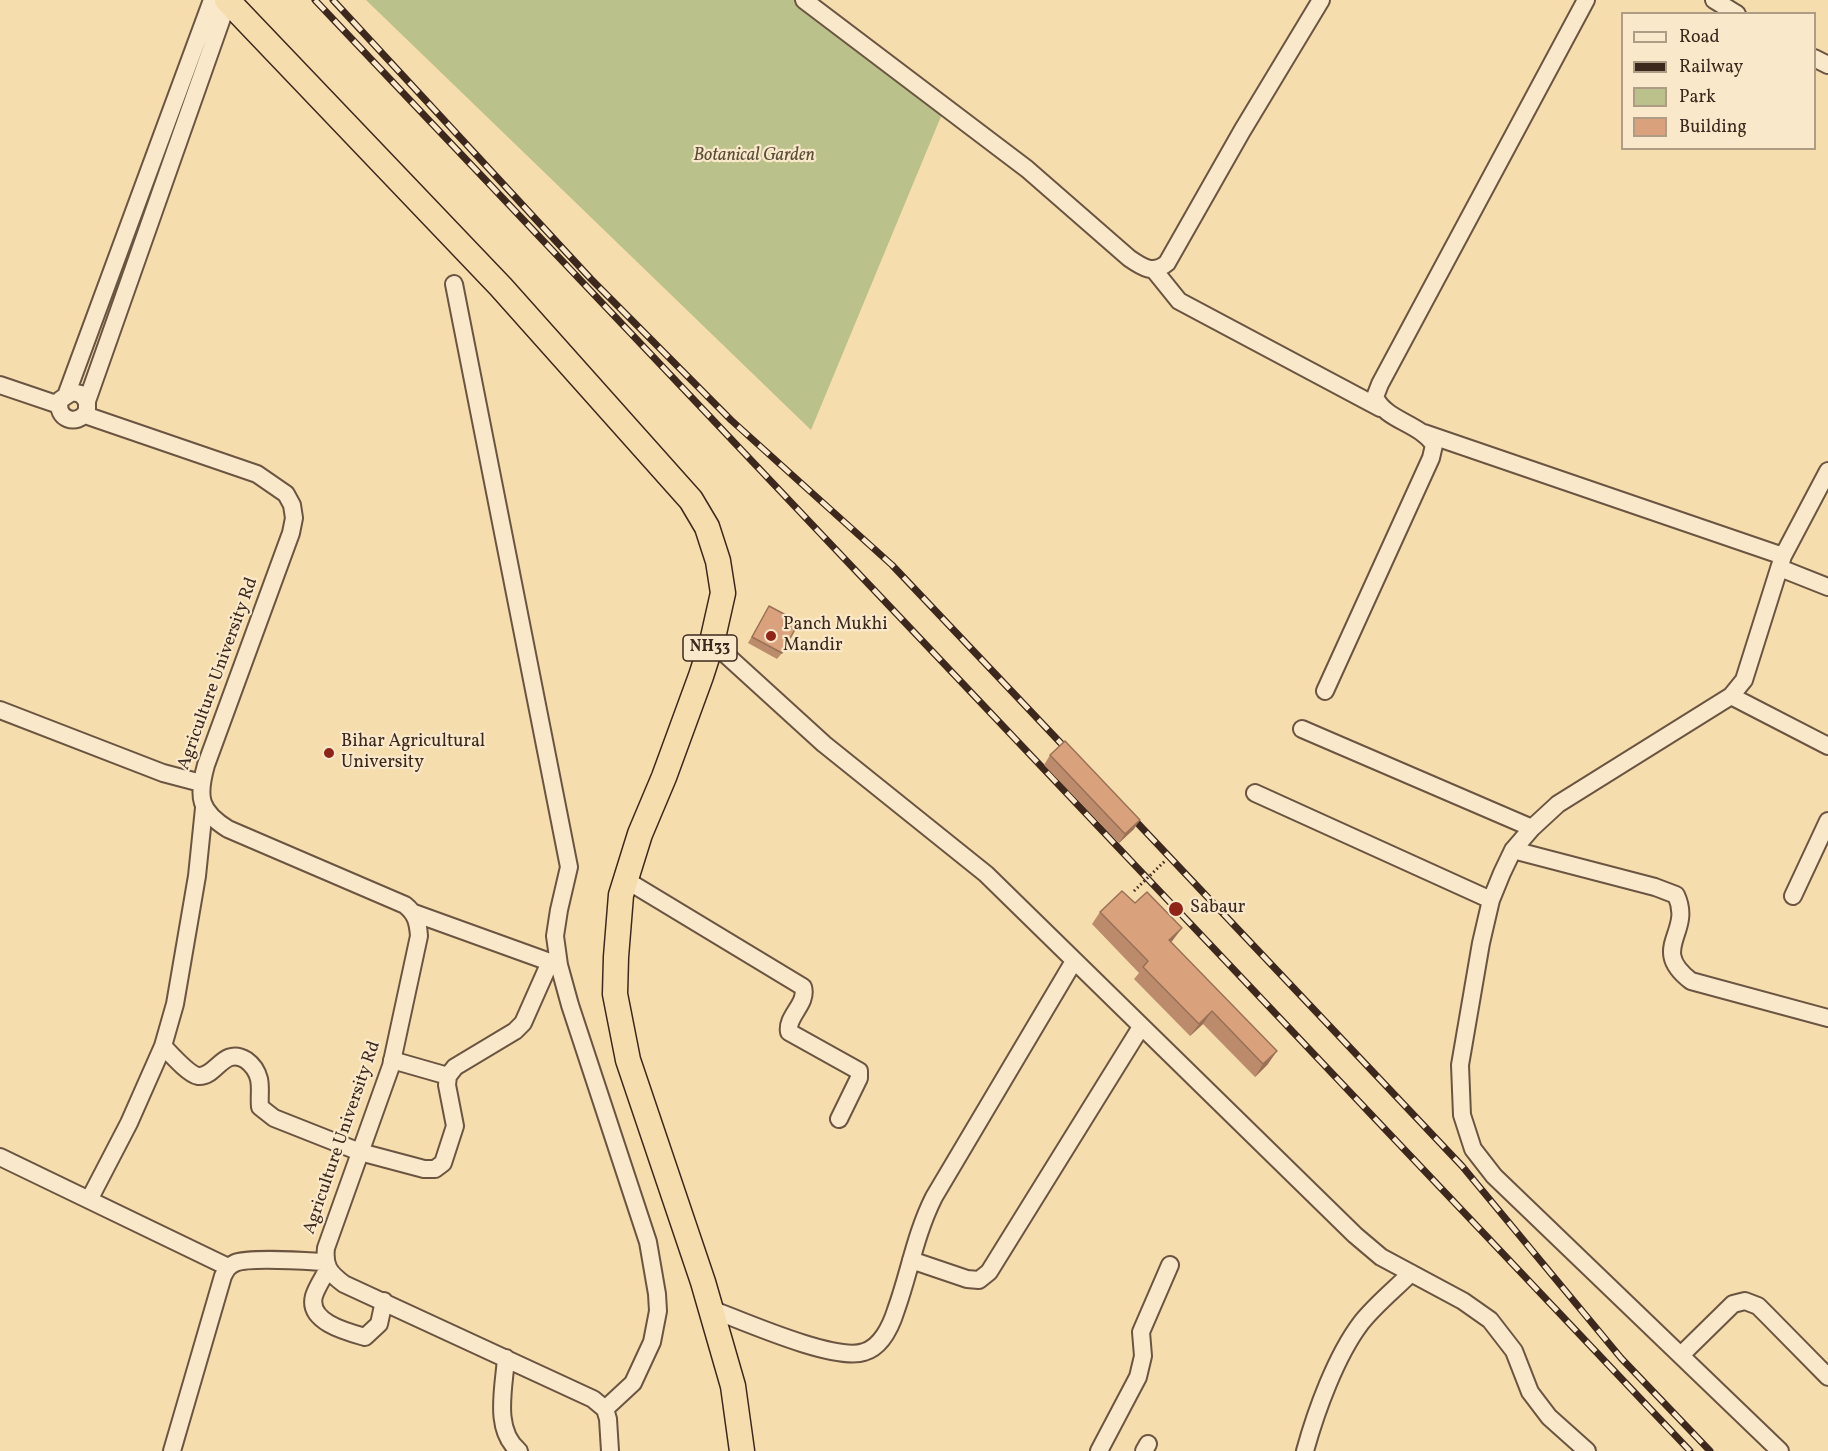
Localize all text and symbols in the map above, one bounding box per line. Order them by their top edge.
legend [1621,12,1816,150]
text: Road [1679,25,1720,50]
text: Railway [1679,55,1743,80]
text: Park [1679,85,1716,110]
text: Building [1679,115,1747,140]
park label: Botanical Garden [693,146,815,168]
street label: Agriculture University Rd [174,575,264,773]
place label: Panch Mukhi Mandir [783,615,888,658]
marker: Panch Mukhi Mandir [764,629,778,643]
road number: NH33 [683,635,737,661]
place label: Bihar Agricultural University [341,732,485,774]
marker: Bihar Agricultural University [322,746,336,760]
place label: Sabaur [1190,898,1245,920]
marker: Sabaur [1167,900,1185,918]
street label: Agriculture University Rd [300,1038,386,1238]

